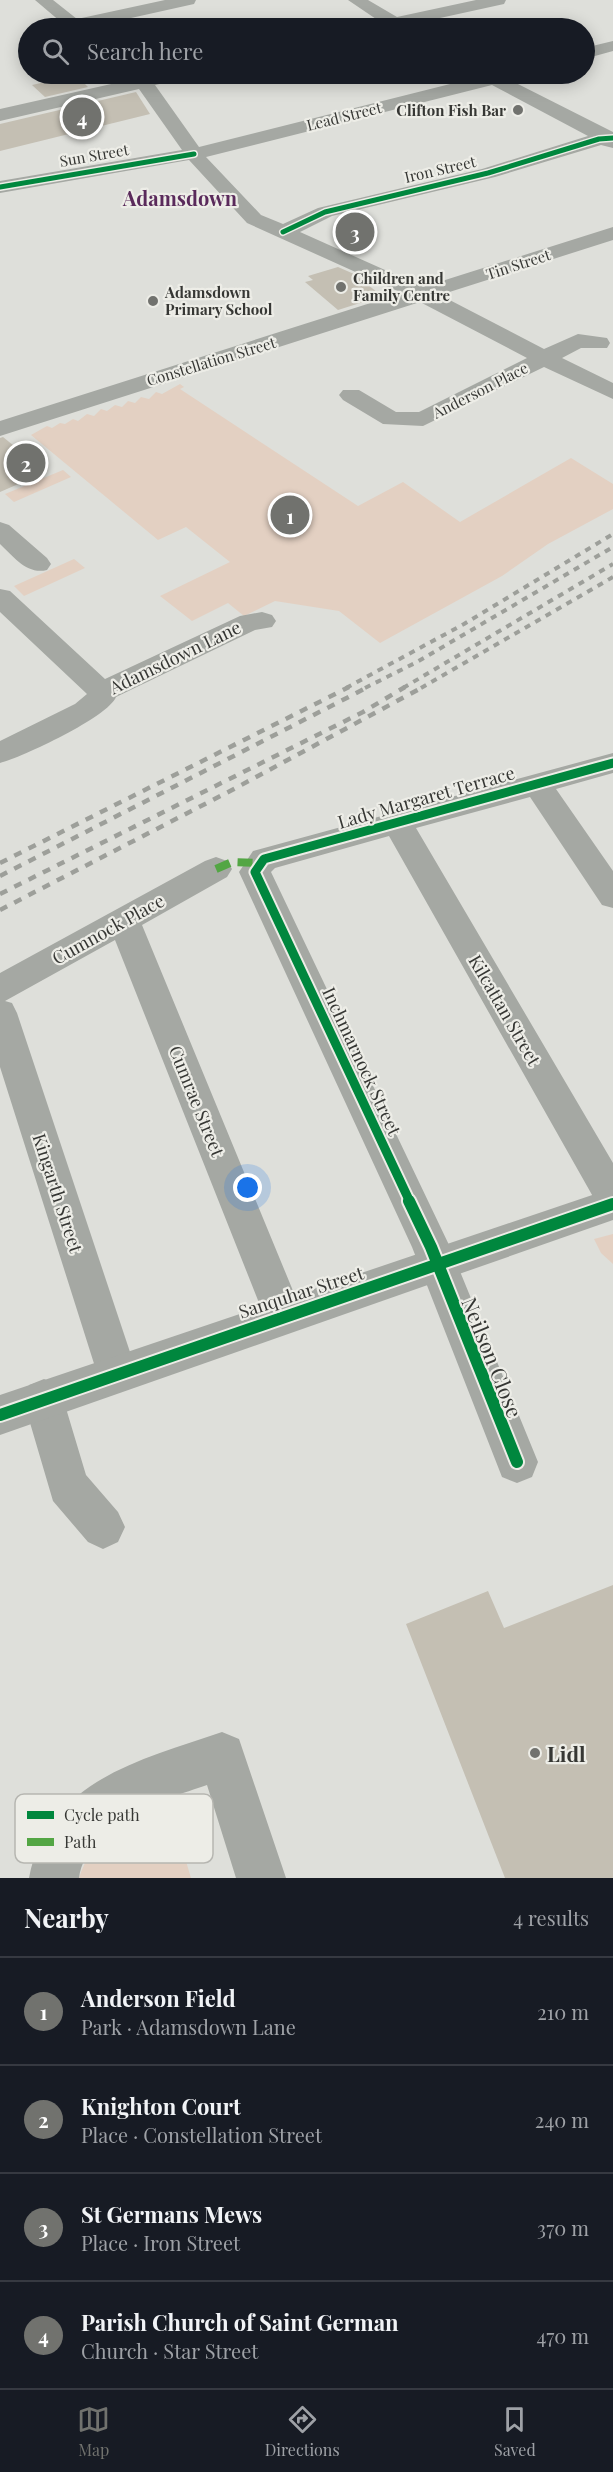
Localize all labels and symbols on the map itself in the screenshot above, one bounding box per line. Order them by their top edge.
pin: 4 [62,94,101,140]
street label: Lead Street [304,97,384,135]
place label: Clifton Fish Bar [396,100,506,120]
marker: Clifton Fish Bar [511,103,525,117]
street label: Sun Street [58,139,131,171]
street label: Iron Street [402,151,478,187]
district label: Adamsdown [122,184,238,211]
pin: 3 [336,210,374,254]
street label: Tin Street [483,244,553,284]
place label: Children and Family Centre [353,268,451,305]
marker: Children and Family Centre [334,280,348,294]
place label: Adamsdown Primary School [164,282,273,319]
marker: Adamsdown Primary School [146,294,160,308]
street label: Constellation Street [144,332,279,390]
street label: Anderson Place [428,357,531,423]
pin: 2 [6,440,46,486]
pin: 1 [270,492,310,538]
street label: Adamsdown Lane [104,615,245,700]
street label: Lady Margaret Terrace [335,760,517,834]
street label: Cumnock Place [48,888,168,970]
street label: Kilcattan Street [464,950,547,1070]
street label: Inchmarnock Street [317,983,407,1140]
street label: Cumrae Street [164,1042,230,1161]
street label: Kingarth Street [27,1130,89,1256]
your location [233,1173,262,1202]
street label: Sanquhar Street [235,1260,367,1324]
street label: Neilson Close [456,1293,530,1421]
place label: Lidl [547,1739,586,1767]
marker: Lidl [528,1746,542,1760]
legend [15,1794,213,1863]
text: Cycle path [64,1804,140,1825]
text: Path [64,1831,97,1852]

